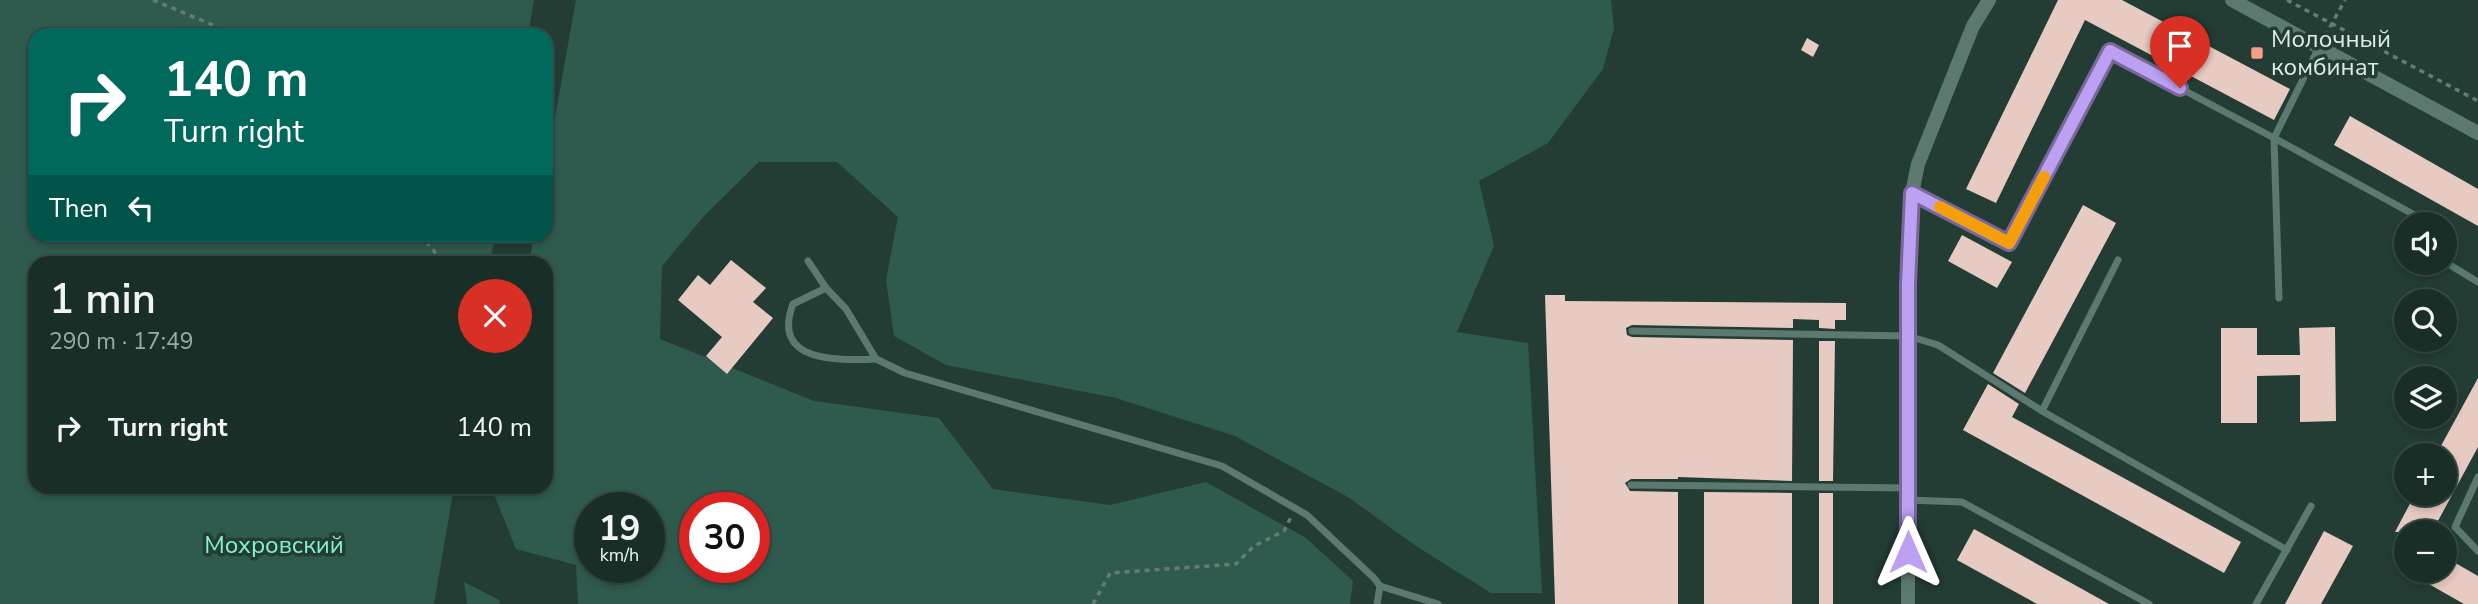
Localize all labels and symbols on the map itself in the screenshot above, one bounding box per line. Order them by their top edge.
pin [2150,16,2210,88]
place label: Молочный комбинат [2271,23,2391,83]
marker: Молочный комбинат [2249,45,2265,61]
speed limit sign: 30 [679,492,770,583]
position arrow [1871,515,1945,589]
park label: Мохровский [204,529,344,561]

